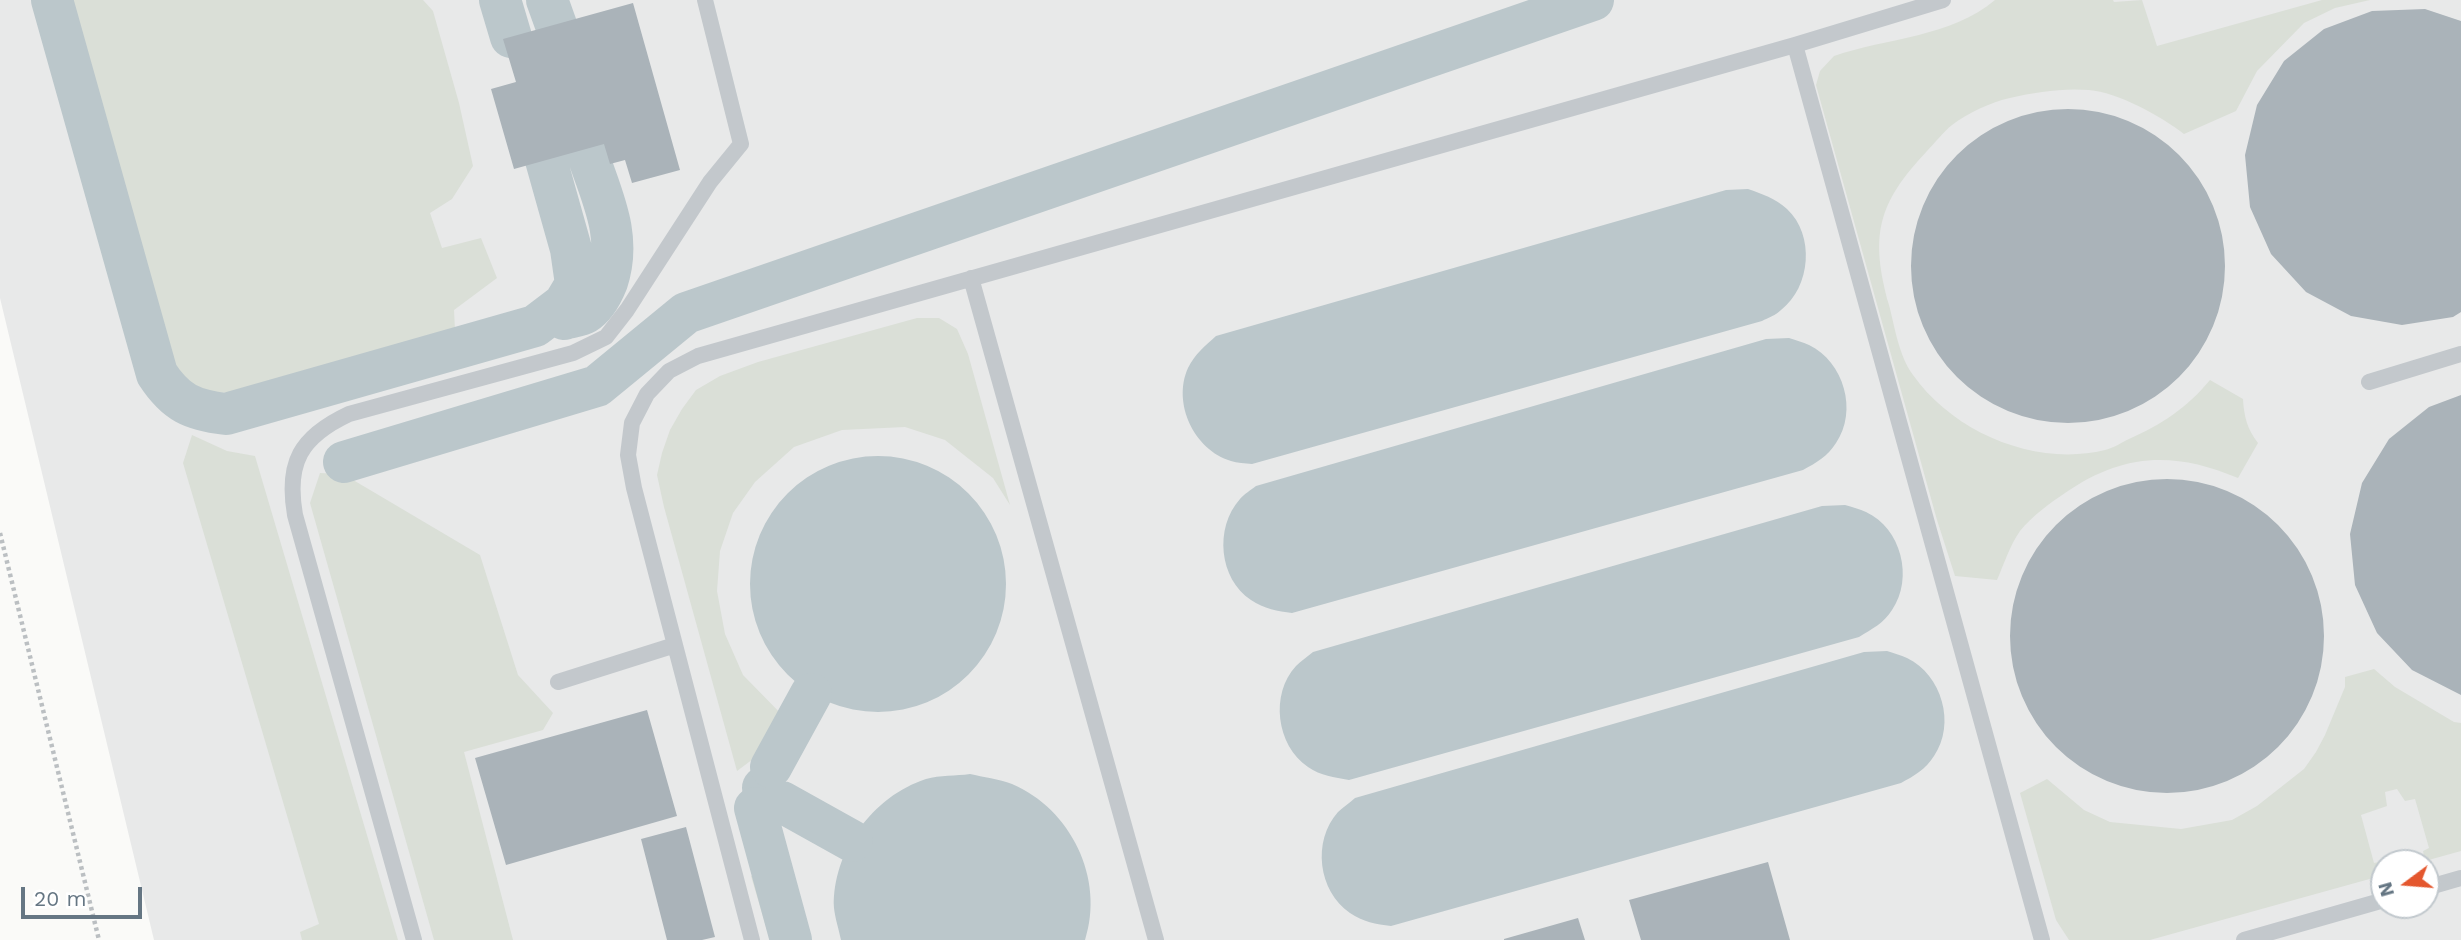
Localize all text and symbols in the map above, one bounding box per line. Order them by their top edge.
north arrow [2370,849,2440,919]
scale bar [24,874,145,918]
text: N [2373,879,2399,899]
text: 20 m [34,886,86,911]

